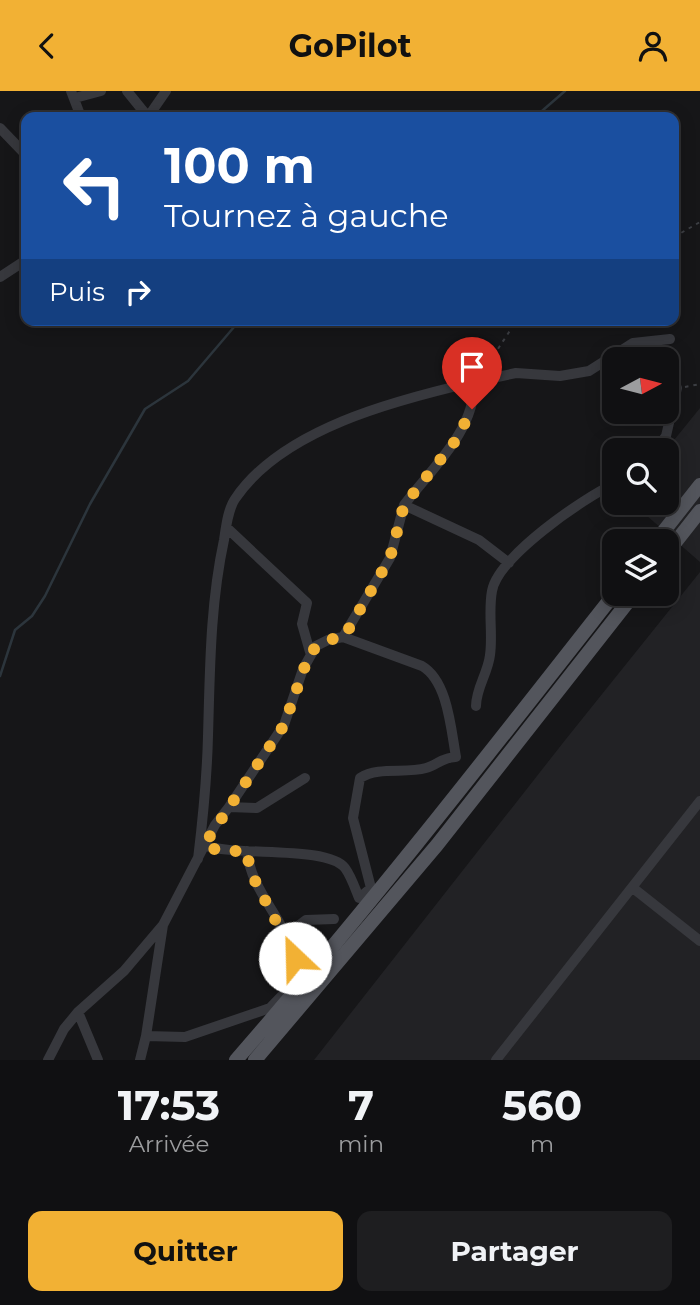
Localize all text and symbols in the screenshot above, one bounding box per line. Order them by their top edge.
text: GoPilot [288,26,412,65]
icon: back [28,27,66,65]
icon: person [634,27,672,65]
text: 100 m [164,136,315,195]
icon: left [49,140,140,231]
text: Tournez à gauche [164,196,449,235]
icon: right [119,273,157,311]
text: Puis [49,276,105,308]
pin [442,337,502,409]
north arrow [602,347,679,423]
map controls [602,347,679,606]
icon: arrive [453,348,491,386]
button: search [602,438,679,515]
button: layers [602,529,679,606]
position arrow [258,921,332,995]
text: 17:53 [118,1079,220,1131]
text: 7 [348,1079,374,1131]
text: 560 [502,1079,582,1131]
text: Arrivée [129,1130,209,1158]
text: min [338,1130,384,1158]
text: m [530,1130,554,1158]
button: Quitter [28,1211,343,1291]
button: Partager [357,1211,672,1291]

